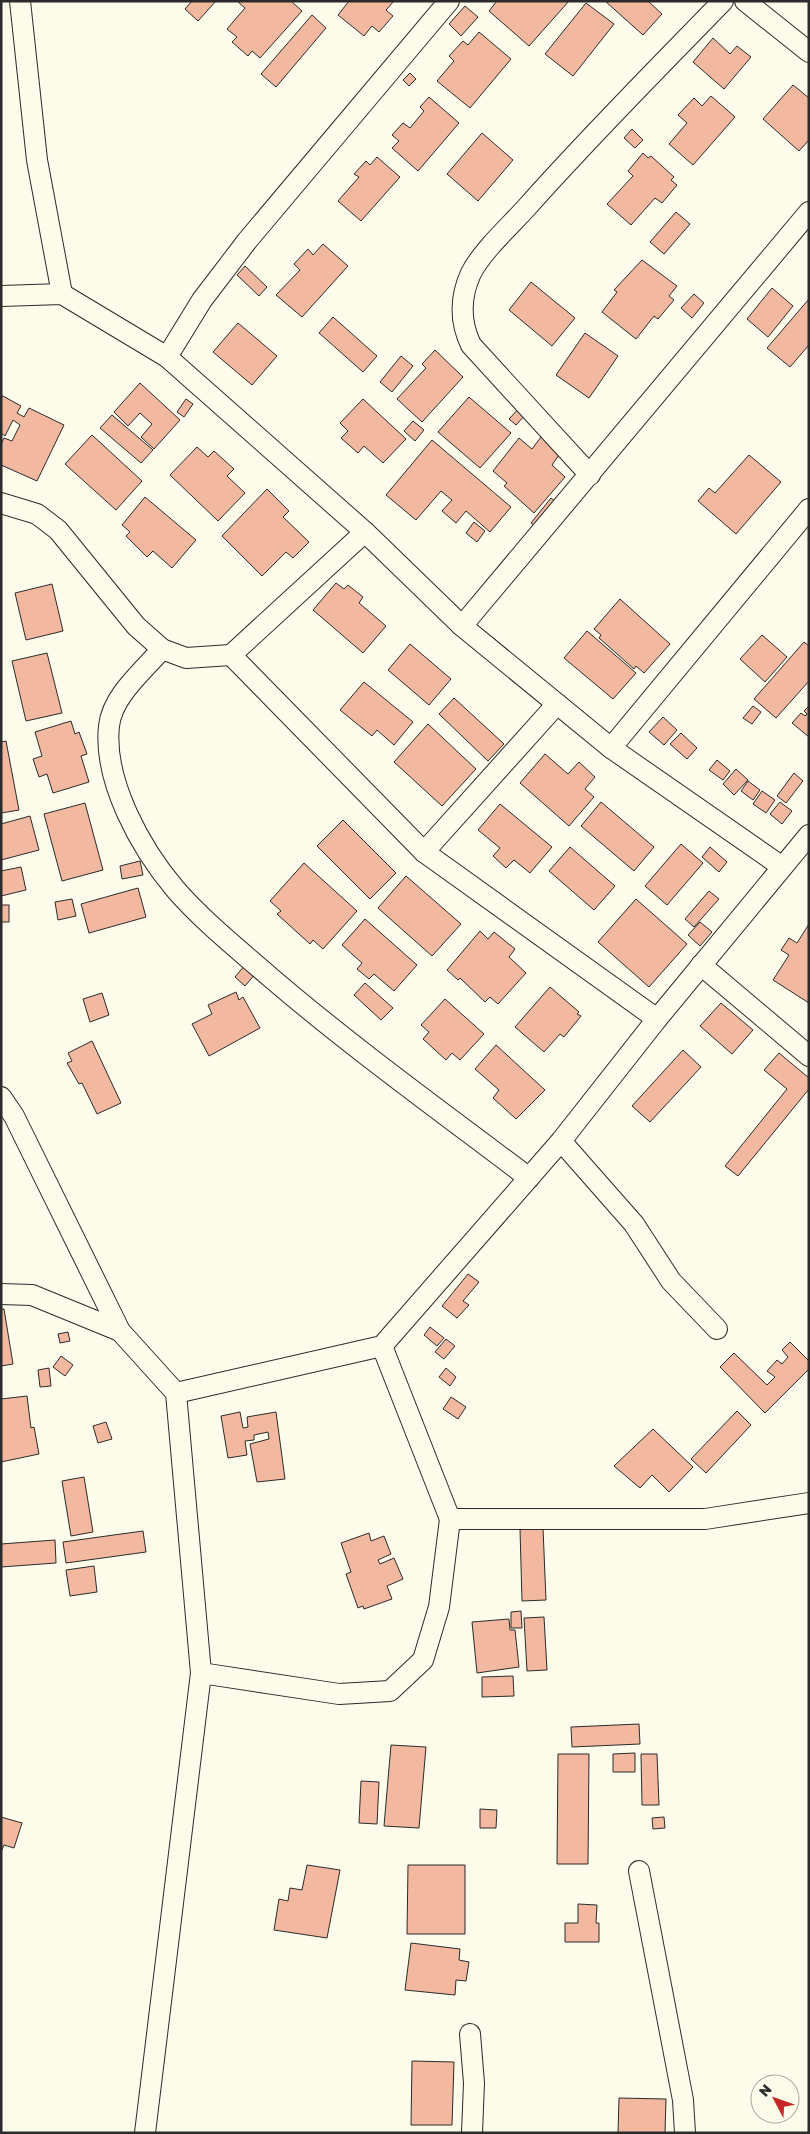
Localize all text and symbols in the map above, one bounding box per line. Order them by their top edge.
north arrow [750,2074,800,2124]
text: N [755,2081,775,2100]

